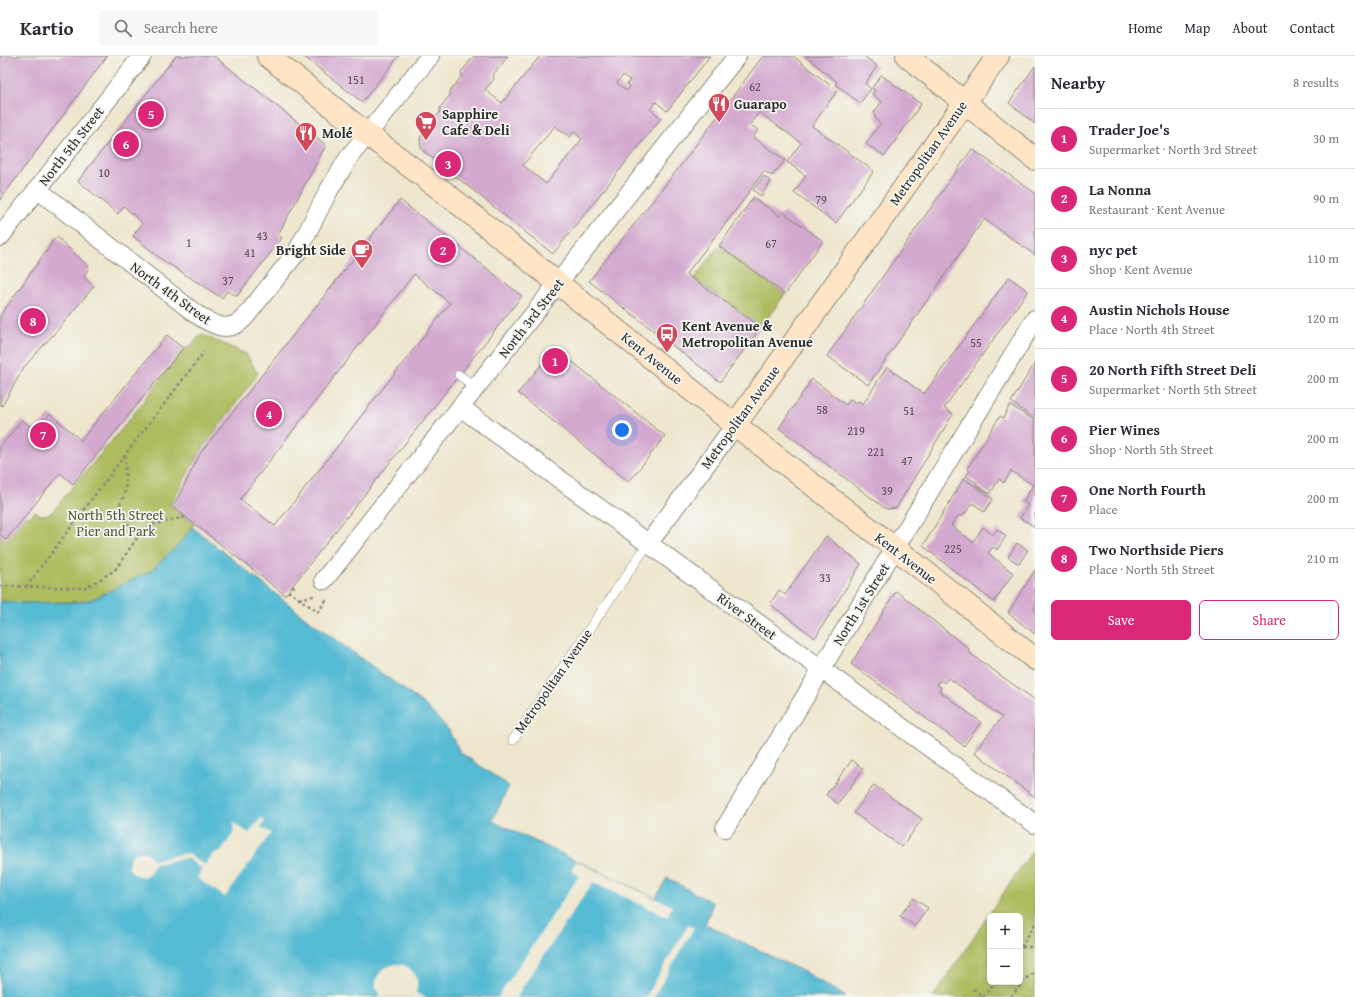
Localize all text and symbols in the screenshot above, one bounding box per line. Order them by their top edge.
search box [98,10,378,46]
text: Kartio [20,14,74,42]
icon: search [112,17,134,39]
text: Search here [144,17,218,38]
text: Home [1128,18,1163,38]
text: Map [1185,18,1210,38]
text: About [1232,18,1268,38]
text: Contact [1290,18,1335,38]
text: Nearby [1051,70,1105,95]
house number: 151 [347,71,365,88]
text: 8 results [1293,73,1339,92]
house number: 62 [749,78,761,95]
restaurant icon: Guarapo [706,91,732,124]
place label: Guarapo [734,94,787,114]
street label: Metropolitan Avenue [884,96,972,209]
pin: 5 [138,99,164,129]
street label: North 5th Street [34,102,108,190]
place label: Sapphire Cafe & Deli [442,104,510,140]
supermarket icon: Sapphire Cafe & Deli [413,109,439,142]
text: Trader Joe's [1089,119,1170,140]
restaurant icon: Molé [293,120,319,153]
place label: Molé [322,123,353,143]
pin: 6 [113,129,139,159]
text: 1 [1061,129,1067,148]
text: 30 m [1313,129,1339,148]
text: Supermarket · North 3rd Street [1089,140,1257,159]
pin: 3 [435,149,461,179]
house number: 10 [98,164,110,181]
text: La Nonna [1089,179,1151,200]
text: 2 [1061,189,1067,208]
text: 90 m [1313,189,1339,208]
house number: 79 [815,191,827,208]
text: Restaurant · Kent Avenue [1089,200,1225,219]
house number: 43 [256,227,268,244]
house number: 1 [186,234,192,251]
pin: 2 [430,235,456,265]
house number: 67 [765,235,777,252]
cafe icon: Bright Side [349,237,375,270]
text: nyc pet [1089,239,1137,260]
place label: Bright Side [276,240,346,260]
house number: 41 [244,244,256,261]
text: 3 [1061,249,1067,268]
text: 110 m [1307,249,1339,268]
street label: North 4th Street [126,257,216,329]
text: Shop · Kent Avenue [1089,260,1193,279]
house number: 37 [222,272,234,289]
street label: North 3rd Street [493,274,569,362]
text: Austin Nichols House [1089,299,1230,320]
pin: 8 [20,306,46,336]
text: 4 [1061,309,1067,328]
text: 120 m [1307,309,1339,328]
place label: Kent Avenue & Metropolitan Avenue [682,316,813,352]
text: Place · North 4th Street [1089,320,1215,339]
bus stop icon: Kent Avenue & Metropolitan Avenue [654,321,680,354]
street label: Kent Avenue [617,327,687,389]
house number: 55 [970,334,982,351]
pin: 1 [542,346,568,376]
text: 20 North Fifth Street Deli [1089,359,1256,380]
street label: Metropolitan Avenue [696,361,785,473]
text: 5 [1061,369,1067,388]
text: 200 m [1307,369,1339,388]
text: Supermarket · North 5th Street [1089,380,1257,399]
pin: 4 [256,399,282,429]
house number: 58 [816,401,828,418]
house number: 51 [903,402,915,419]
text: Pier Wines [1089,419,1160,440]
pin: 7 [30,420,56,450]
your location [612,420,632,440]
house number: 219 [847,422,865,439]
text: 6 [1061,429,1067,448]
text: 200 m [1307,429,1339,448]
text: Shop · North 5th Street [1089,440,1213,459]
house number: 221 [867,443,885,460]
house number: 47 [901,452,913,469]
text: One North Fourth [1089,479,1206,500]
house number: 39 [881,482,893,499]
text: 7 [1061,489,1067,508]
text: 200 m [1307,489,1339,508]
text: Place [1089,500,1118,519]
park label: North 5th Street Pier and Park [68,505,164,541]
street label: Kent Avenue [871,527,942,589]
text: Two Northside Piers [1089,539,1224,560]
house number: 225 [944,540,962,557]
text: 8 [1061,549,1067,568]
text: 210 m [1307,549,1339,568]
street label: North 1st Street [828,559,894,649]
text: Place · North 5th Street [1089,560,1215,579]
house number: 33 [819,569,831,586]
street label: River Street [713,587,781,645]
button: Save [1051,600,1191,640]
button: Share [1199,600,1339,640]
street label: Metropolitan Avenue [509,624,597,737]
map controls [987,913,1023,985]
button: + [987,913,1023,949]
button: − [987,949,1023,985]

